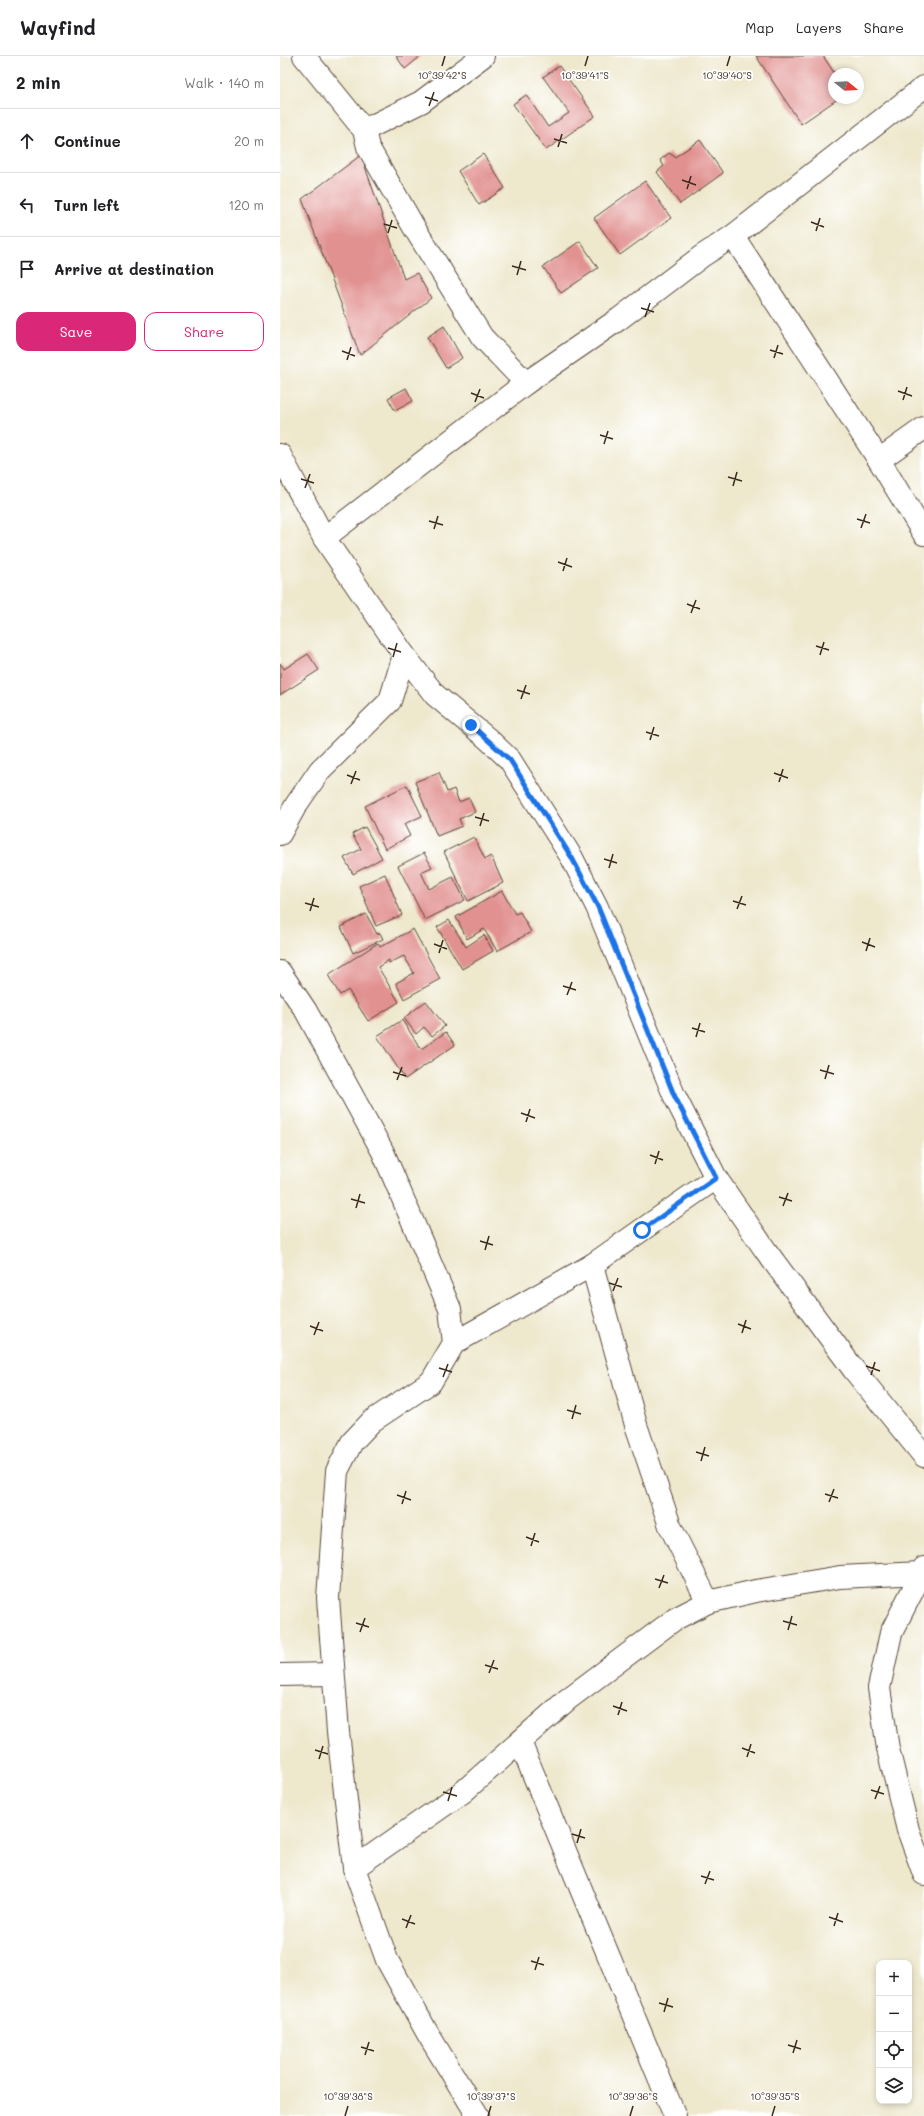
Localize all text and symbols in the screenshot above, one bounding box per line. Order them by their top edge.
text: Wayfind [20,15,96,40]
text: Map [745,18,774,37]
text: Layers [796,18,842,37]
text: Share [864,18,904,37]
text: 10°39'42"S [417,68,467,82]
text: 10°39'41"S [561,68,609,82]
text: 10°39'40"S [702,68,752,82]
north arrow [828,68,864,104]
text: 2 min [16,71,61,93]
text: Walk · 140 m [184,74,264,91]
icon: ahead [16,130,38,152]
text: Continue [54,131,121,151]
text: 20 m [234,132,264,149]
icon: left [16,194,38,216]
text: Turn left [54,195,119,215]
text: 120 m [228,196,264,213]
icon: arrive [16,258,38,280]
text: Arrive at destination [54,259,214,279]
button: Save [16,312,136,351]
button: Share [144,312,264,351]
route end [462,716,480,734]
route start [633,1221,651,1239]
map controls [876,1960,912,2104]
button: + [876,1960,912,1996]
button: − [876,1996,912,2032]
button: locate [876,2032,912,2068]
button: layers [876,2068,912,2104]
text: 10°39'38"S [323,2089,373,2103]
text: 10°39'37"S [466,2089,516,2103]
text: 10°39'36"S [608,2089,658,2103]
text: 10°39'35"S [750,2089,800,2103]

